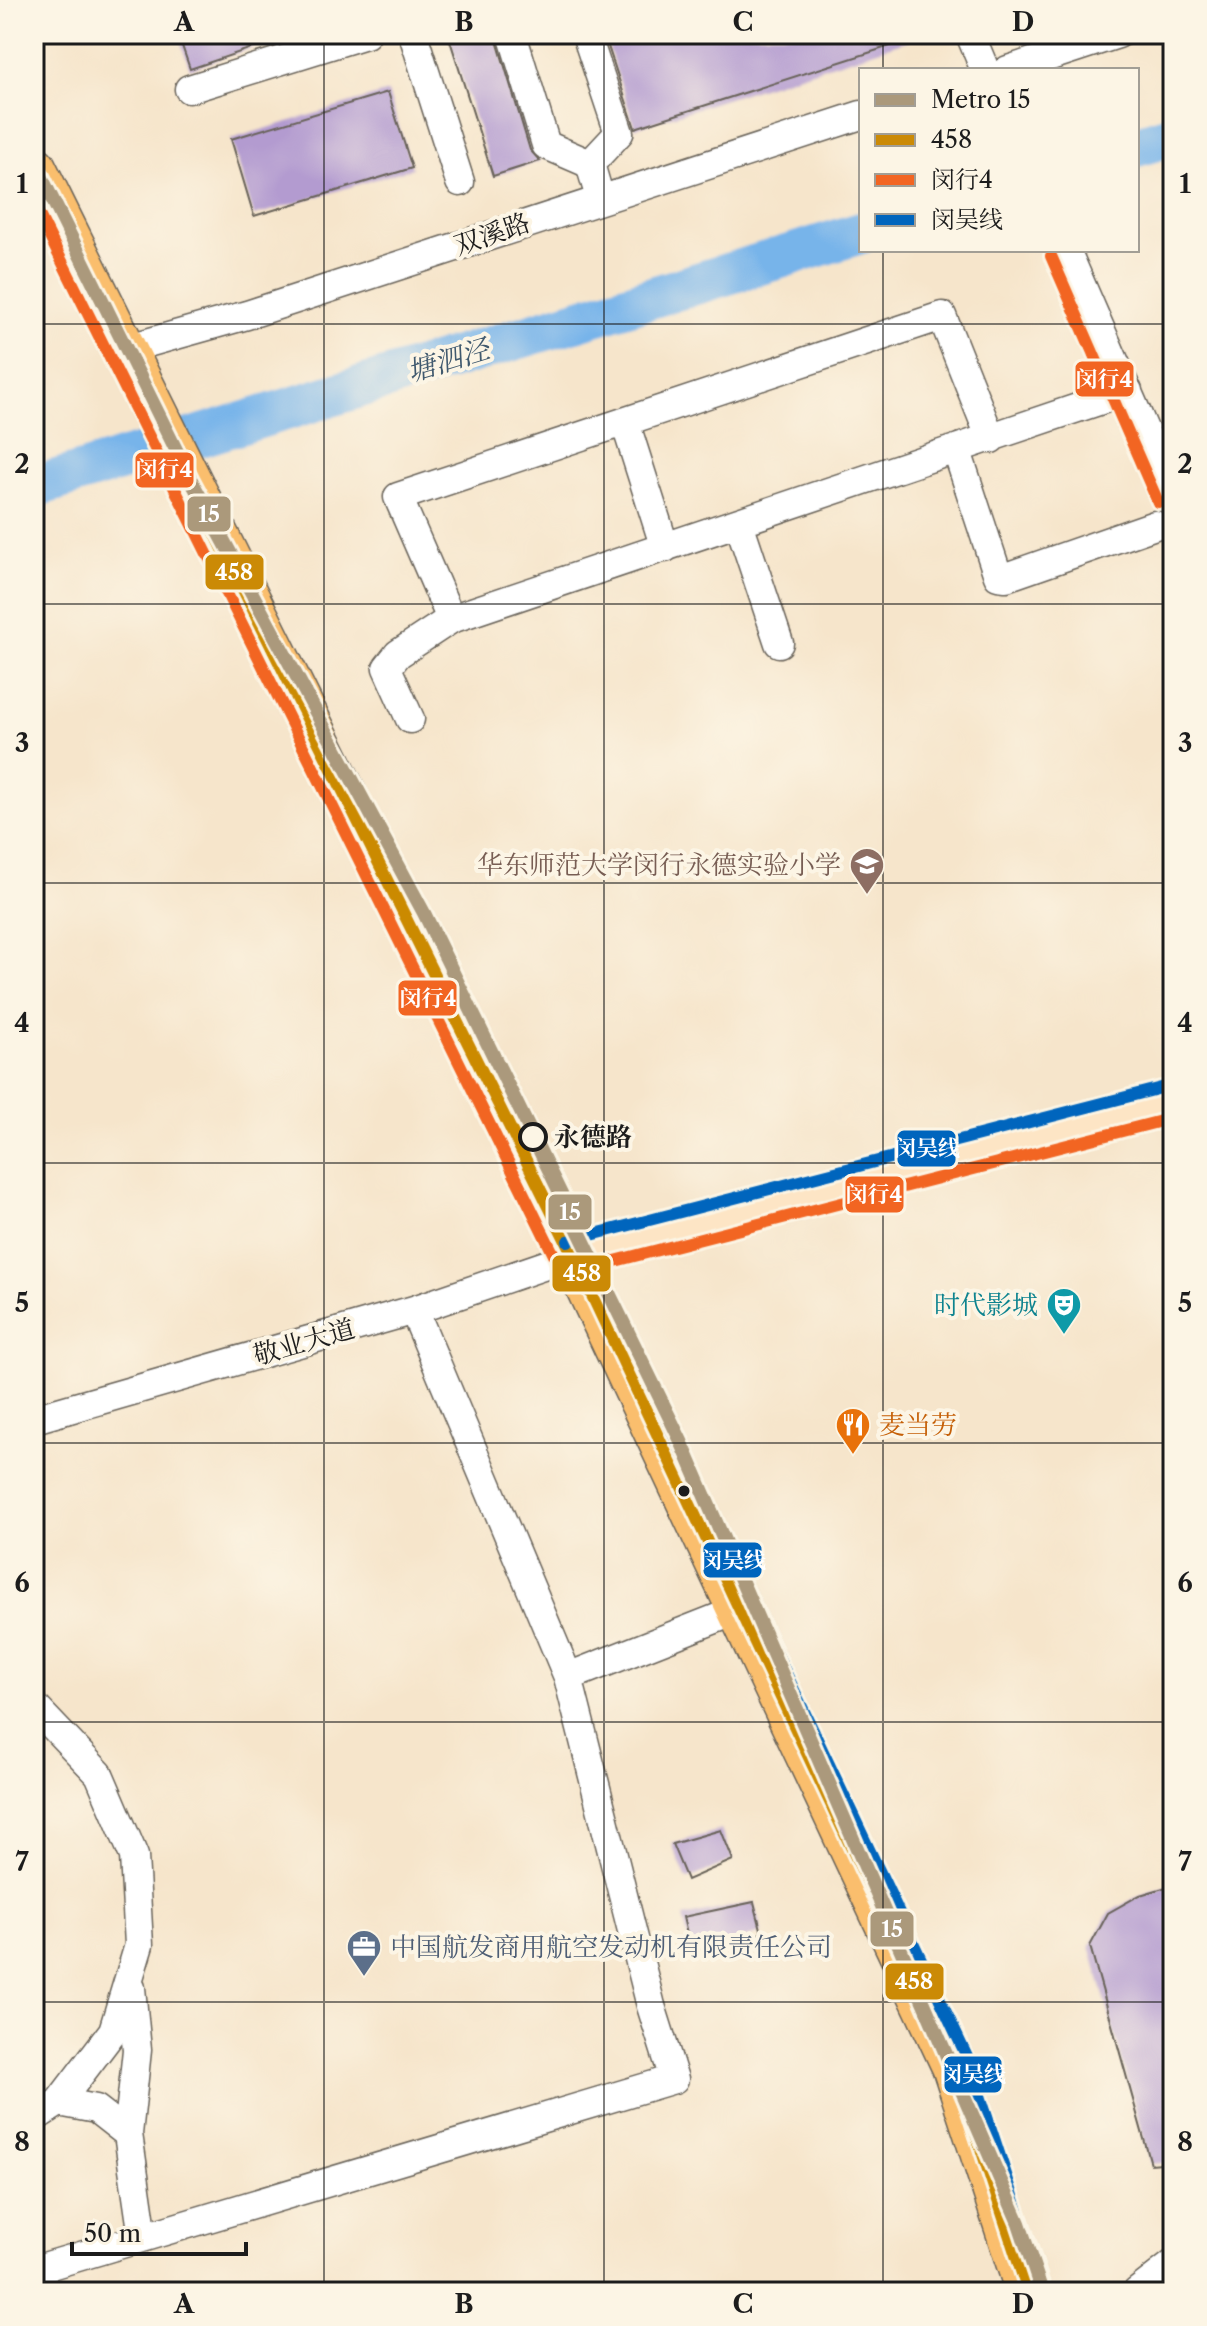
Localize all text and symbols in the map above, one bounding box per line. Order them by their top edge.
text: A [173,6,195,38]
text: B [454,6,474,38]
text: C [733,6,753,38]
text: D [1012,6,1034,38]
legend [859,68,1139,252]
text: Metro 15 [931,85,1031,114]
text: 458 [931,125,972,154]
text: 闵行4 [931,165,993,194]
text: 1 [16,168,28,200]
text: 1 [1179,168,1191,200]
text: 闵吴线 [931,205,1003,234]
street label: 双溪路 [450,206,534,262]
water label: 塘泗泾 [403,331,495,389]
line badge: 闵行4 [1074,360,1135,398]
text: 闵行4 [1075,366,1133,393]
text: 2 [14,448,30,480]
text: 2 [1177,448,1193,480]
line badge: 闵行4 [134,451,195,489]
text: 闵行4 [135,456,193,483]
line badge: 15 [186,495,232,533]
text: 15 [198,501,220,528]
line badge: 458 [204,553,265,591]
text: 458 [215,559,253,586]
text: 3 [15,727,29,759]
text: 3 [1178,727,1192,759]
school or university icon: 华东师范大学闵行永德实验小学 [848,846,886,896]
place label: 华东师范大学闵行永德实验小学 [477,849,841,881]
line badge: 闵行4 [397,979,458,1017]
text: 闵行4 [399,985,457,1012]
text: 4 [14,1007,30,1039]
text: 4 [1177,1007,1193,1039]
place label: 永德路 [554,1121,632,1153]
marker: 永德路 [519,1123,547,1151]
line badge: 闵吴线 [896,1129,957,1168]
text: 闵吴线 [894,1135,960,1162]
line badge: 闵行4 [844,1175,905,1214]
text: 闵行4 [845,1181,903,1208]
line badge: 15 [547,1193,593,1231]
text: 15 [559,1199,581,1226]
line badge: 458 [551,1254,612,1293]
text: 458 [563,1260,601,1287]
theatre icon: 时代影城 [1045,1286,1083,1336]
text: 5 [15,1287,29,1319]
text: 5 [1178,1287,1192,1319]
place label: 时代影城 [934,1289,1038,1321]
street label: 敬业大道 [250,1312,358,1372]
restaurant icon: 麦当劳 [834,1406,872,1456]
place label: 麦当劳 [879,1409,957,1441]
unlabelled marker [676,1483,692,1499]
line badge: 闵吴线 [702,1541,763,1579]
text: 闵吴线 [700,1547,766,1574]
text: 6 [14,1567,30,1599]
text: 6 [1177,1567,1193,1599]
text: 7 [15,1846,29,1878]
text: 7 [1178,1846,1192,1878]
line badge: 15 [869,1910,915,1948]
text: 15 [881,1916,903,1943]
office icon: 中国航发商用航空发动机有限责任公司 [345,1928,383,1978]
place label: 中国航发商用航空发动机有限责任公司 [390,1931,832,1963]
line badge: 458 [884,1962,945,2001]
text: 458 [895,1968,933,1995]
line badge: 闵吴线 [943,2055,1003,2094]
text: 闵吴线 [940,2061,1006,2088]
text: 8 [14,2126,30,2158]
text: 8 [1177,2126,1193,2158]
scale bar [72,2206,246,2256]
text: 50 m [84,2219,141,2248]
text: A [173,2288,195,2320]
text: B [454,2288,474,2320]
text: C [733,2288,753,2320]
text: D [1012,2288,1034,2320]

